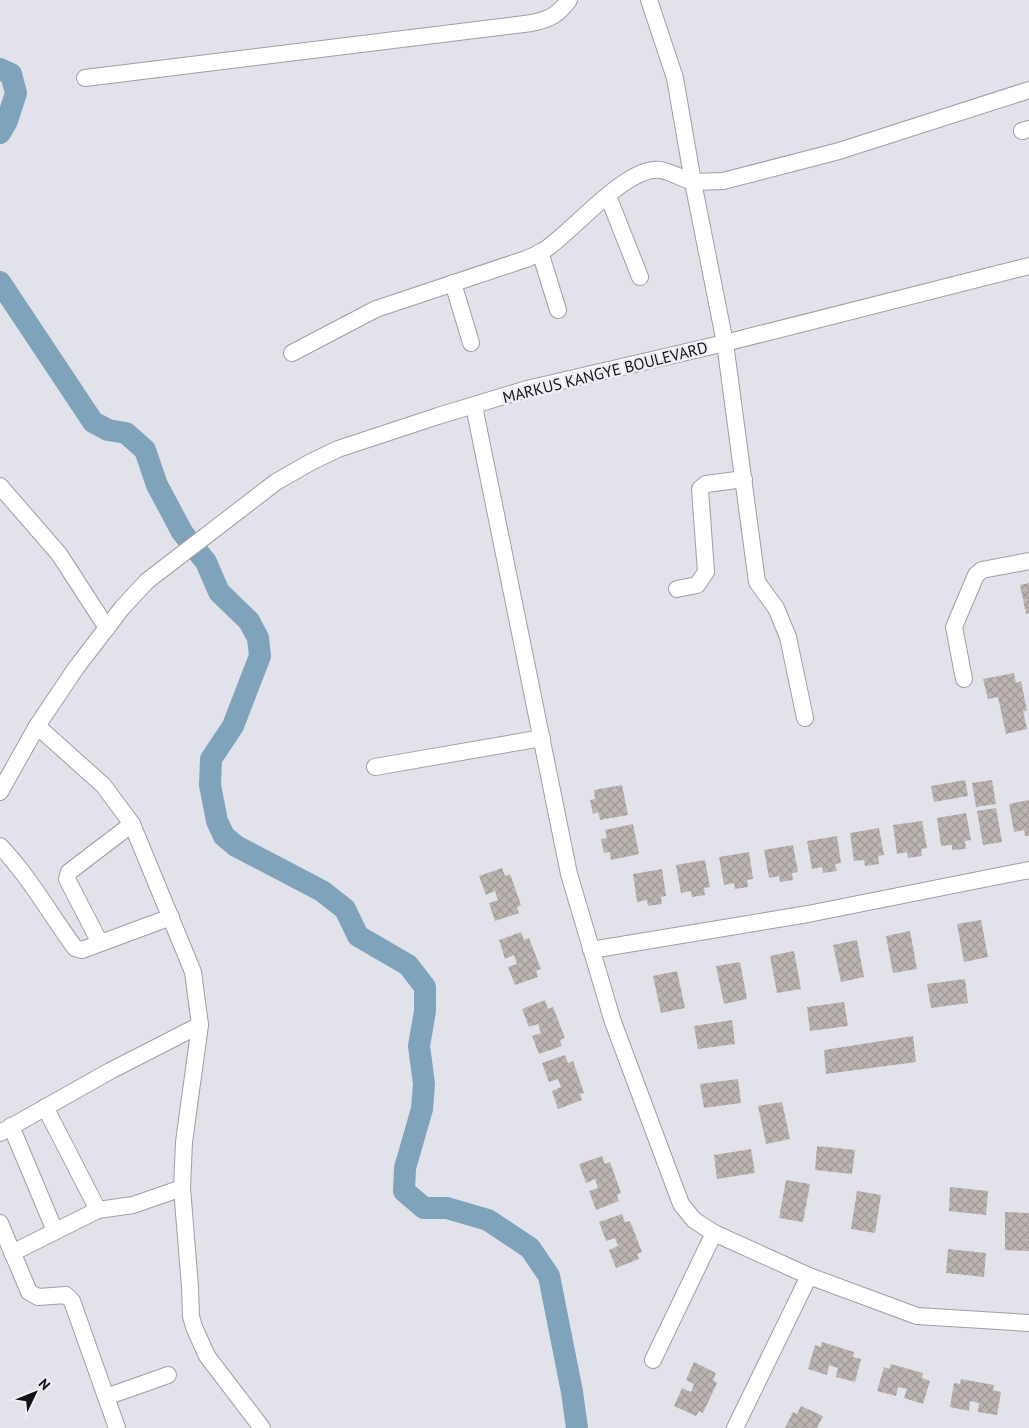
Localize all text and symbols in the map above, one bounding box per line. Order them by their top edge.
street label: MARKUS KANGYE BOULEVARD [500,337,710,407]
north arrow [10,1368,60,1418]
text: N [35,1375,54,1394]

